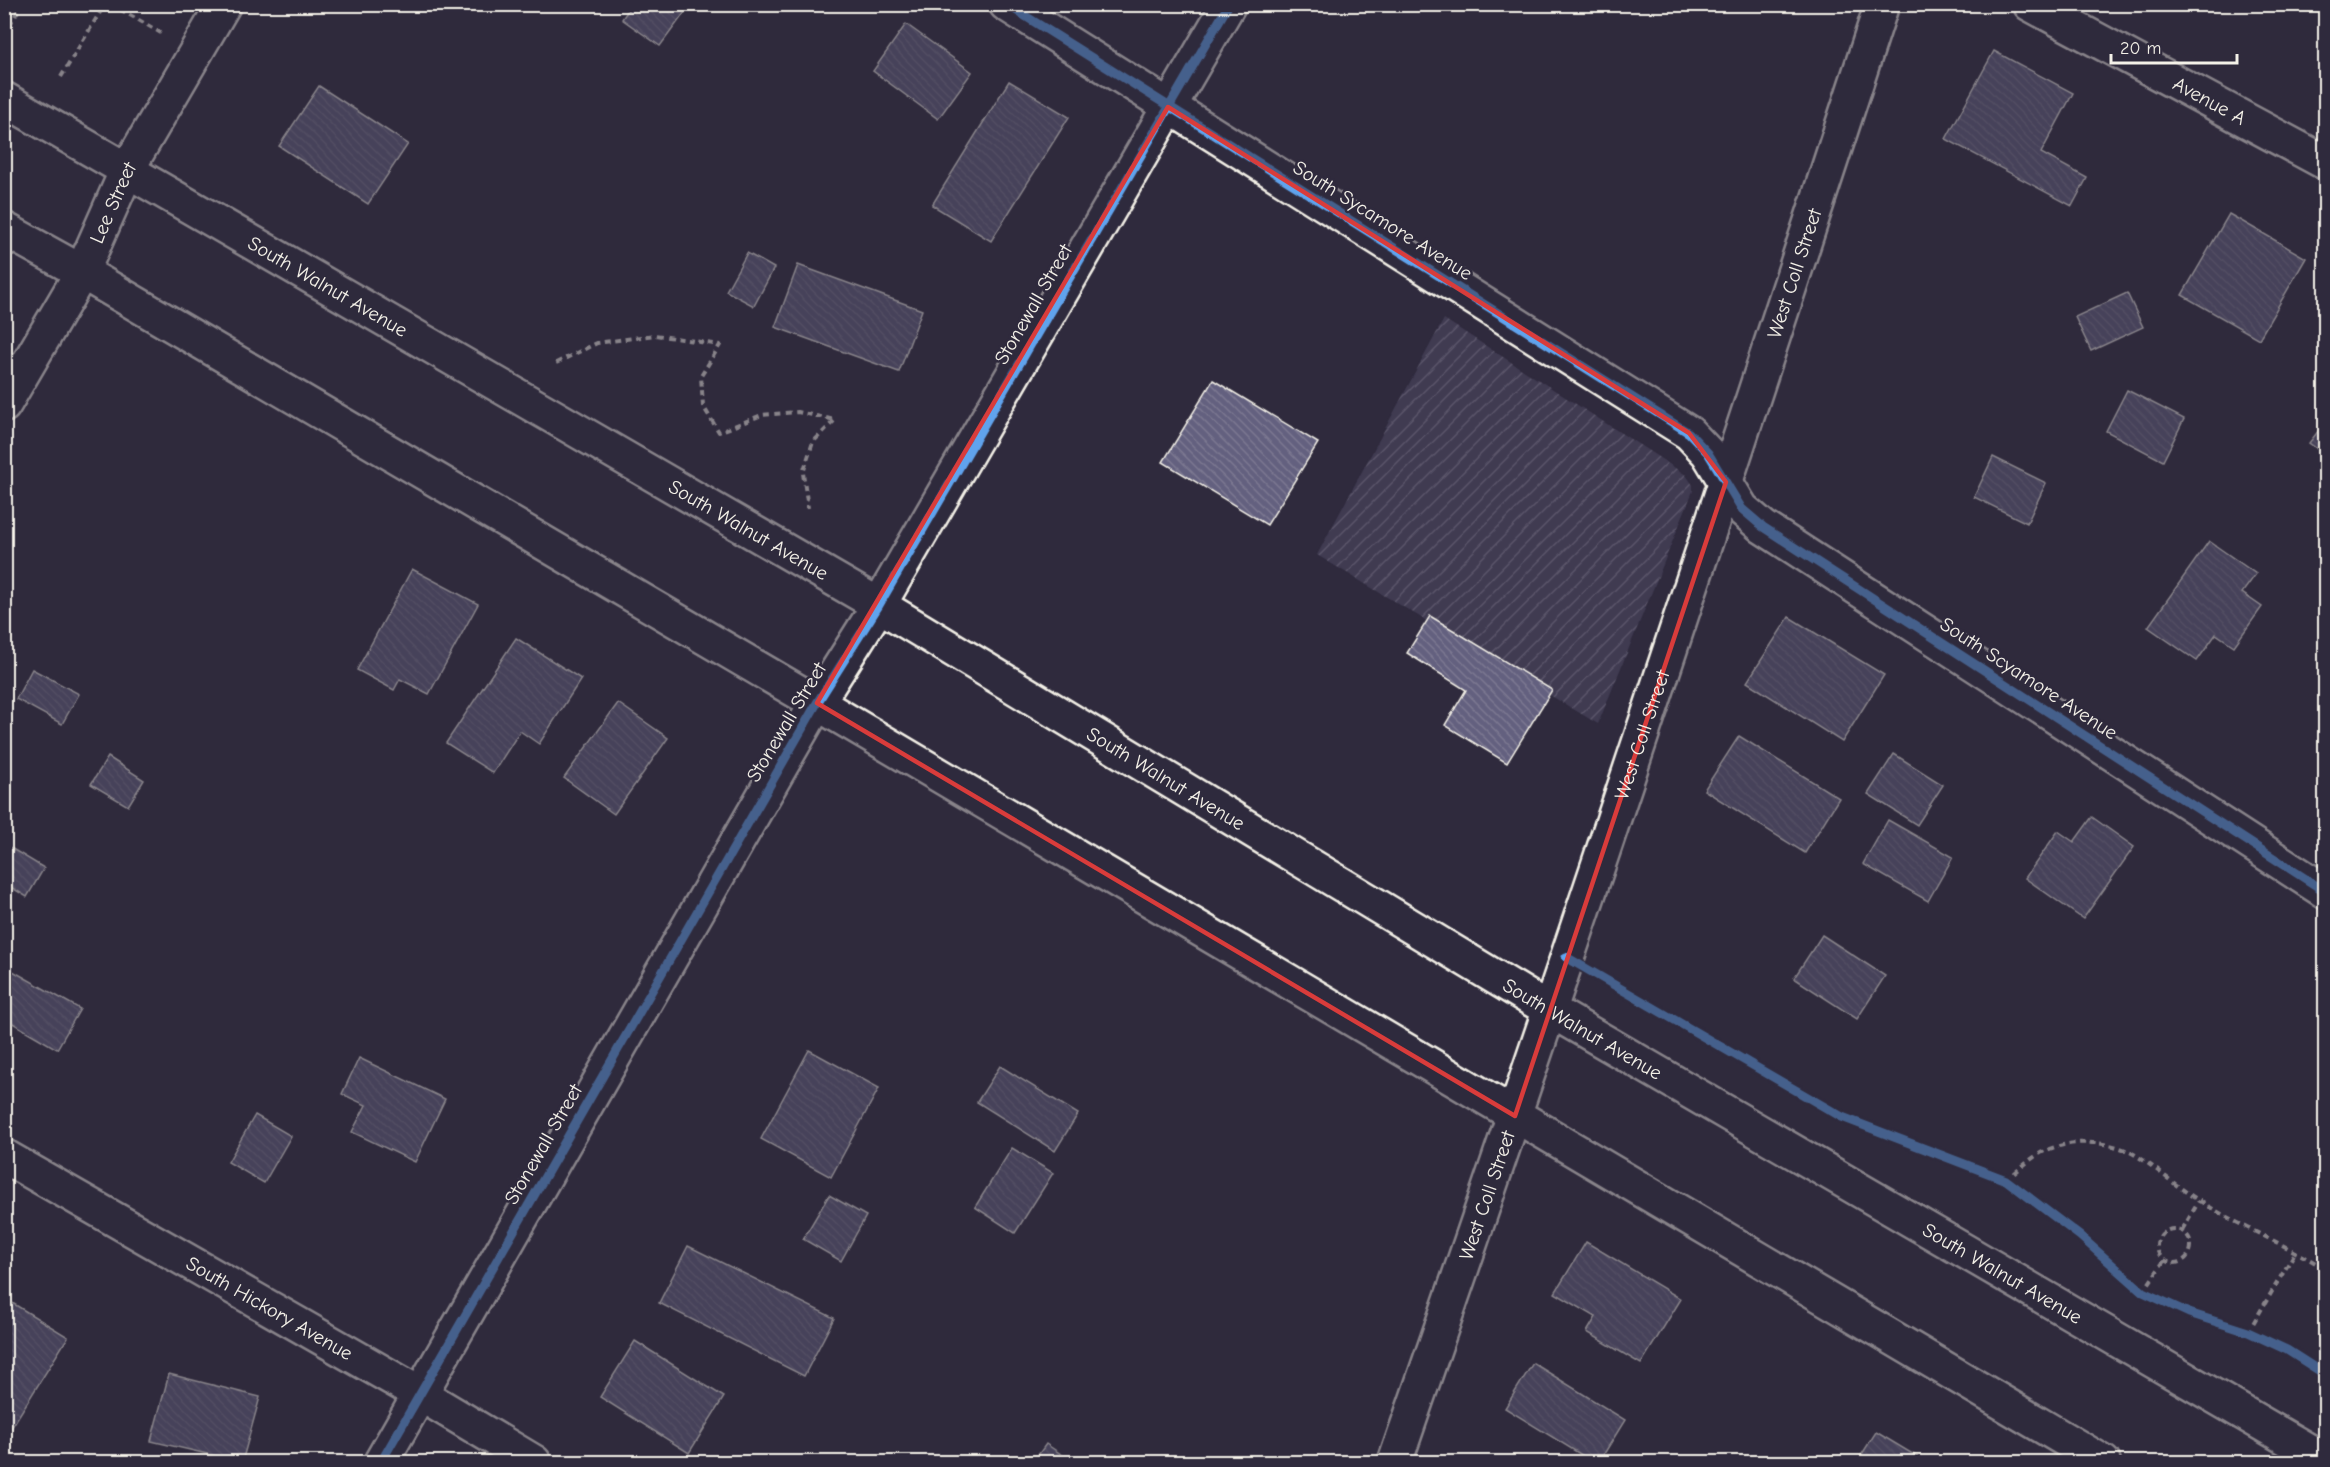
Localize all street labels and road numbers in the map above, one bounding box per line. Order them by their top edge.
street label: Avenue A [2169,72,2250,130]
street label: South Sycamore Avenue [1289,156,1477,285]
street label: Lee Street [85,157,142,247]
street label: West Coll Street [1763,204,1827,341]
street label: South Walnut Avenue [244,232,411,342]
street label: Stonewall Street [990,239,1078,369]
street label: South Walnut Avenue [664,475,832,585]
street label: South Scyamore Avenue [1936,612,2122,744]
street label: Stonewall Street [742,657,832,786]
street label: West Coll Street [1610,666,1675,803]
street label: South Walnut Avenue [1083,722,1249,835]
street label: South Walnut Avenue [1499,973,1666,1085]
street label: Stonewall Street [500,1079,588,1209]
street label: West Coll Street [1454,1127,1520,1263]
street label: South Walnut Avenue [1919,1218,2086,1329]
street label: South Hickory Avenue [182,1252,357,1365]

